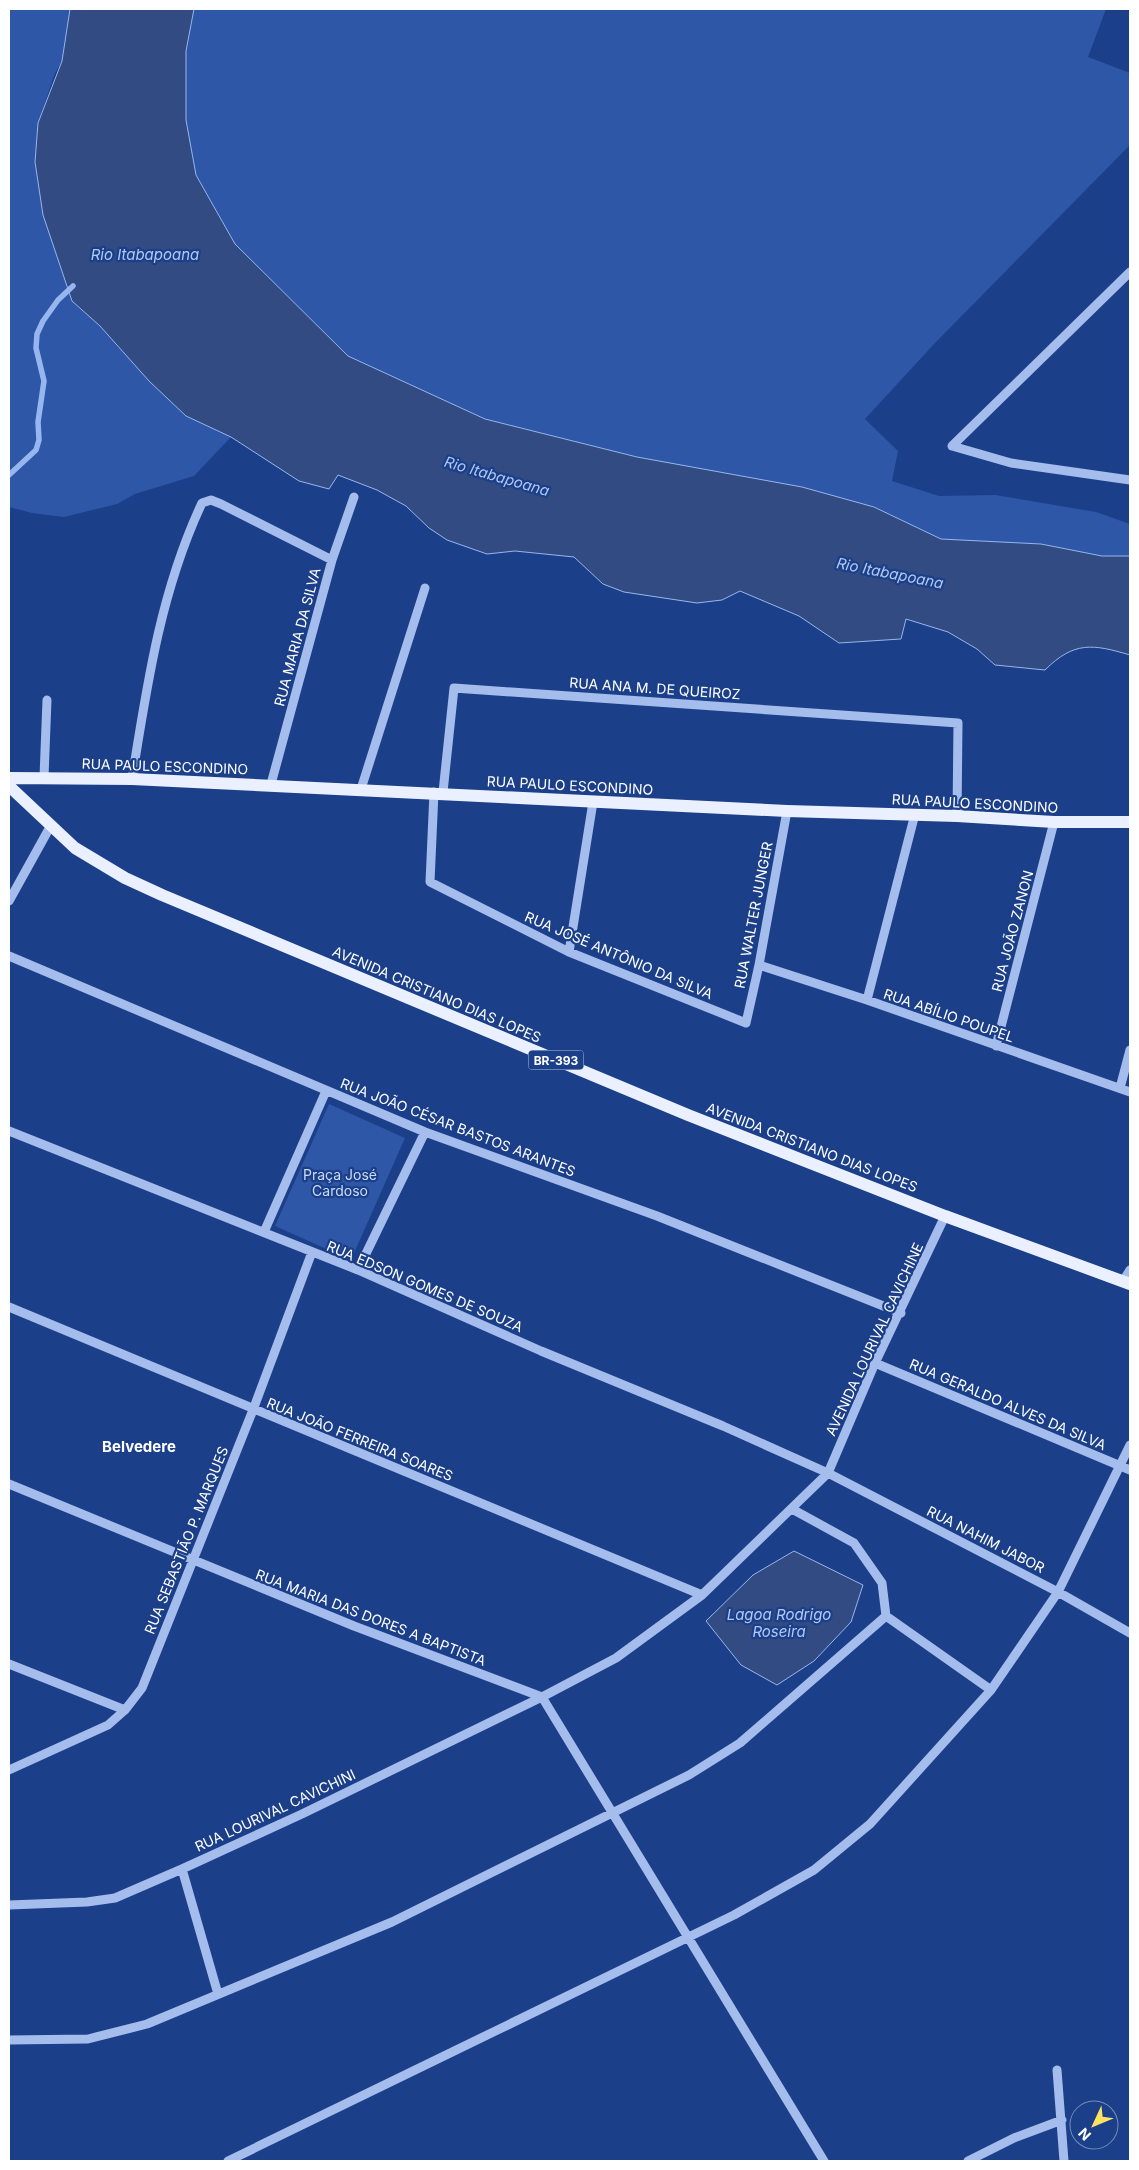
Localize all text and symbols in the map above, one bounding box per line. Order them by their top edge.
water label: Rio Itabapoana [91,245,199,264]
water label: Rio Itabapoana [442,452,552,500]
water label: Rio Itabapoana [835,553,945,593]
street label: RUA MARIA DA SILVA [270,566,324,708]
street label: RUA ANA M. DE QUEIROZ [569,674,741,702]
street label: RUA PAULO ESCONDINO [81,755,249,777]
street label: RUA PAULO ESCONDINO [486,772,654,798]
street label: RUA PAULO ESCONDINO [891,790,1059,816]
street label: RUA WALTER JUNGER [730,840,776,990]
street label: RUA JOÃO ZANON [988,868,1036,994]
street label: RUA JOSÉ ANTÔNIO DA SILVA [522,908,716,1003]
street label: AVENIDA CRISTIANO DIAS LOPES [330,942,544,1046]
street label: RUA ABÍLIO POUPEL [881,985,1017,1045]
road number: BR-393 [528,1050,584,1070]
street label: RUA JOÃO CÉSAR BASTOS ARANTES [338,1074,578,1180]
street label: AVENIDA CRISTIANO DIAS LOPES [704,1099,920,1195]
park label: Praça José Cardoso [303,1166,377,1199]
street label: RUA EDSON GOMES DE SOUZA [324,1237,526,1335]
street label: AVENIDA LOURIVAL CAVICHINE [822,1240,926,1438]
street label: RUA GERALDO ALVES DA SILVA [907,1355,1109,1453]
street label: RUA JOÃO FERREIRA SOARES [264,1394,456,1484]
district label: Belvedere [102,1437,176,1456]
street label: RUA SEBASTIÃO P. MARQUES [140,1444,232,1636]
street label: RUA NAHIM JABOR [924,1502,1048,1576]
street label: RUA MARIA DAS DORES A BAPTISTA [253,1565,489,1669]
water label: Lagoa Rodrigo Roseira [727,1605,831,1641]
street label: RUA LOURIVAL CAVICHINI [192,1765,358,1855]
north arrow [1069,2100,1119,2150]
text: N [1074,2125,1094,2144]

